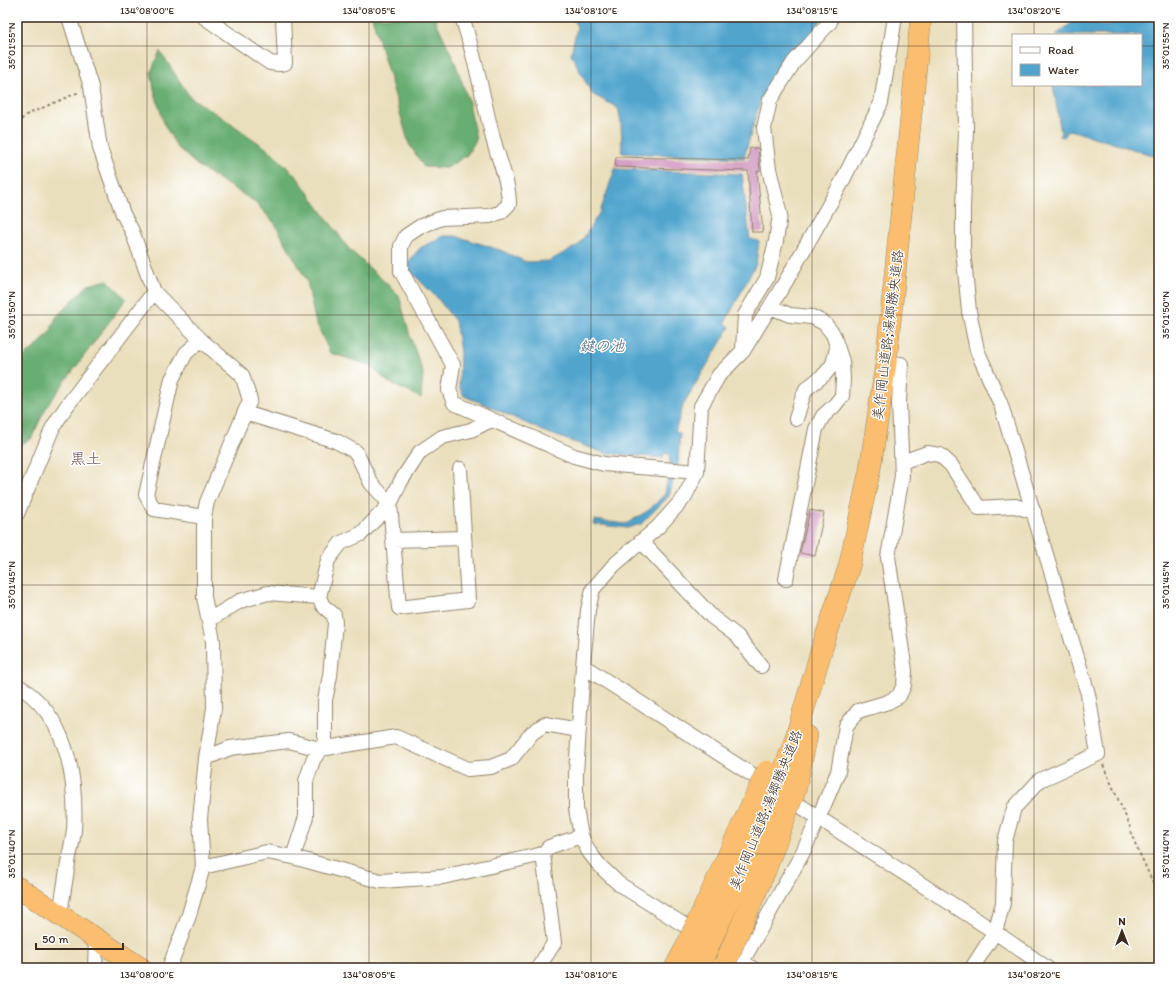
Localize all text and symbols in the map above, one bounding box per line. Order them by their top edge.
text: 134°08'00"E [120,4,174,17]
text: 134°08'05"E [342,4,396,17]
text: 134°08'10"E [565,4,618,17]
text: 134°08'15"E [786,4,838,17]
text: 134°08'20"E [1007,4,1061,17]
text: 35°01'55"N [5,22,18,70]
text: 35°01'55"N [1159,22,1172,70]
legend [1012,34,1142,86]
text: Road [1048,43,1074,57]
text: Water [1048,63,1079,77]
street label: 美作岡山道路;湯郷勝央道路 [869,249,907,421]
text: 35°01'50"N [5,291,18,339]
text: 35°01'50"N [1159,291,1172,339]
water label: 鍵の池 [579,337,625,355]
district label: 黒土 [70,449,102,468]
text: 35°01'45"N [5,561,18,609]
text: 35°01'45"N [1159,561,1172,609]
street label: 美作岡山道路;湯郷勝央道路 [726,727,806,893]
text: 35°01'40"N [5,829,18,878]
text: 35°01'40"N [1159,829,1172,878]
north arrow [1102,911,1142,951]
text: N [1118,915,1126,928]
scale bar [36,925,123,951]
text: 50 m [42,932,68,946]
text: 134°08'00"E [120,968,174,981]
text: 134°08'05"E [342,968,396,981]
text: 134°08'10"E [565,968,618,981]
text: 134°08'15"E [786,968,838,981]
text: 134°08'20"E [1007,968,1061,981]

